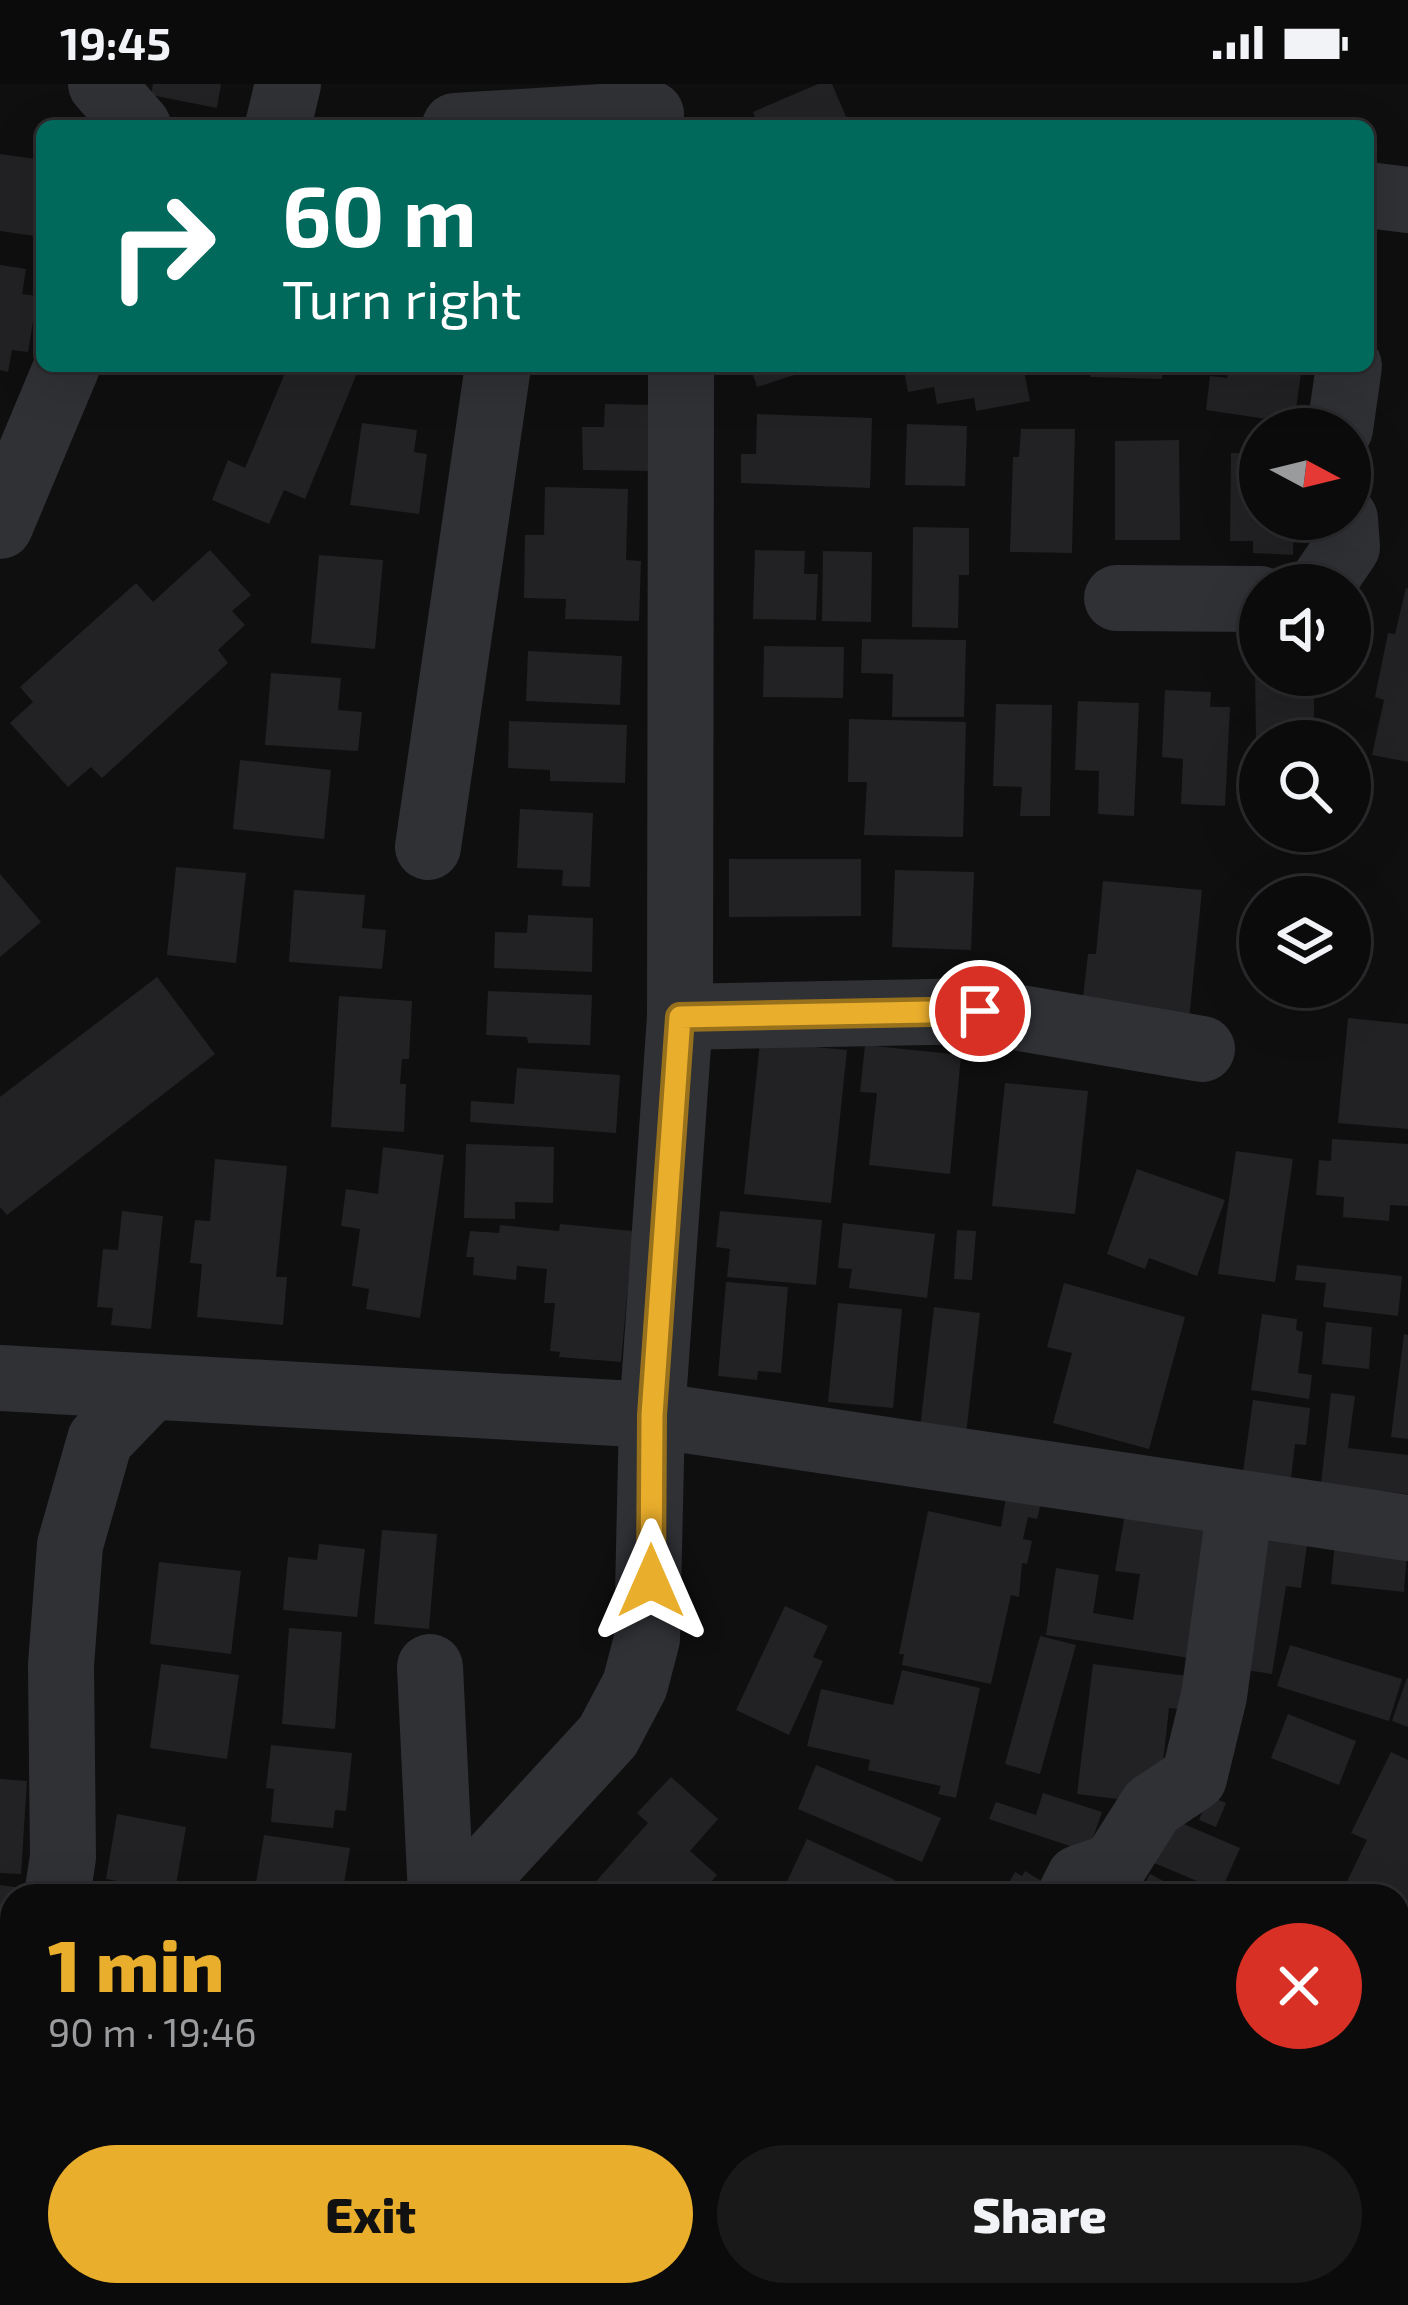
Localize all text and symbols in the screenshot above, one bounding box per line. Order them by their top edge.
text: 19:45 [60,15,171,69]
text: 60 m [282,163,477,264]
icon: right [84,168,240,324]
text: Turn right [282,265,522,330]
north arrow [1239,408,1371,540]
map controls [1239,408,1371,1008]
button: sound [1239,564,1371,696]
button: search [1239,720,1371,852]
button: layers [1239,876,1371,1008]
pin [929,960,1031,1062]
icon: arrive [947,978,1013,1044]
position arrow [588,1518,714,1644]
text: 1 min [48,1920,224,2006]
button: close [1236,1923,1362,2049]
text: 90 m · 19:46 [48,2008,257,2055]
button: Exit [48,2145,693,2283]
button: Share [717,2145,1362,2283]

